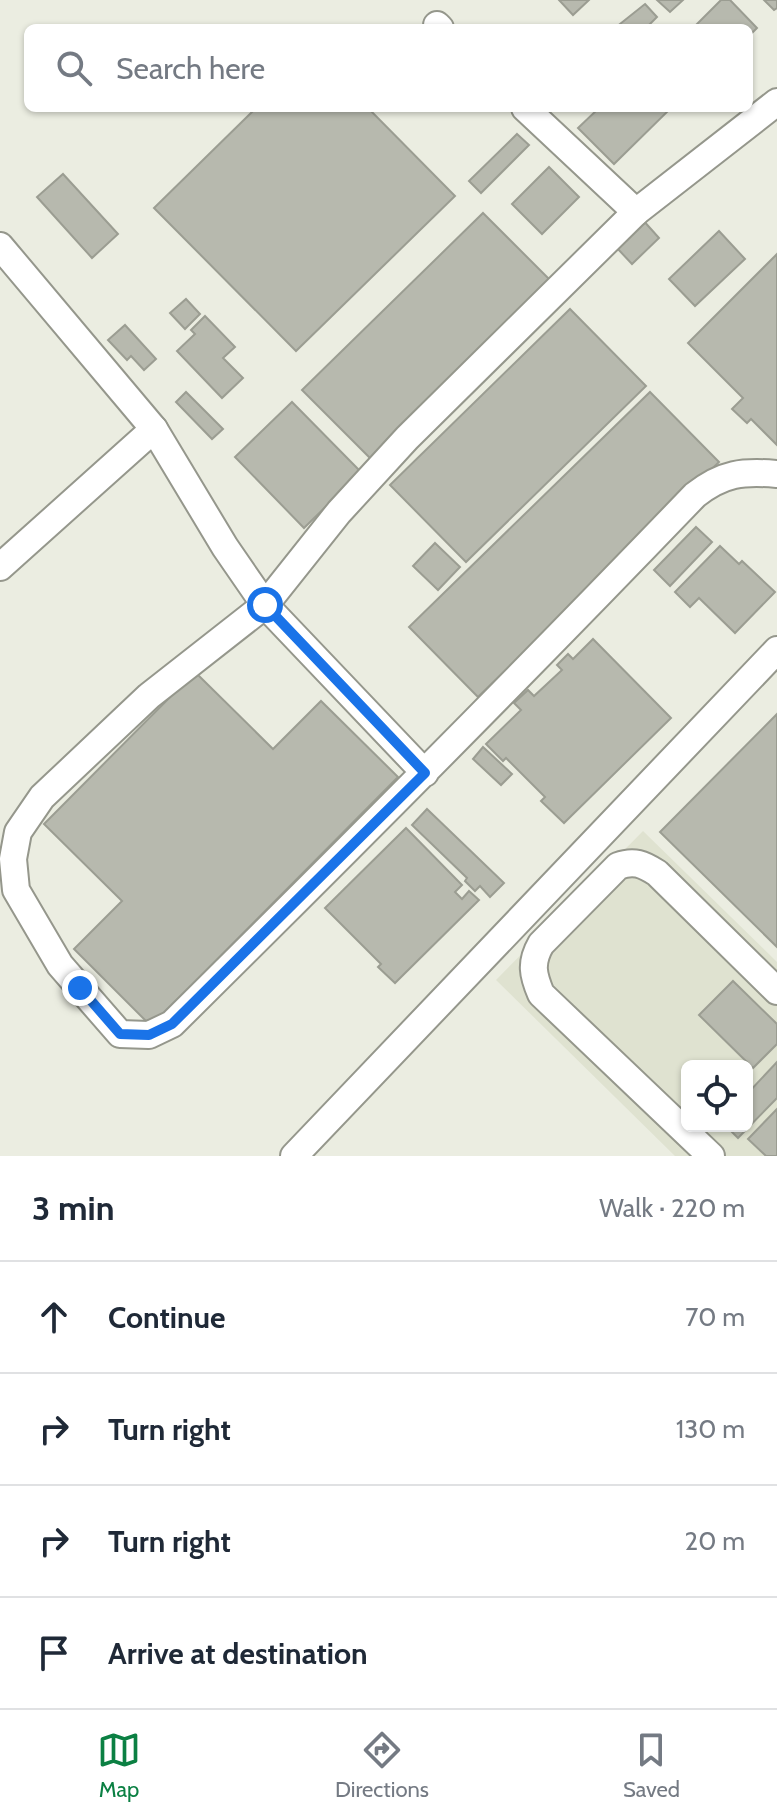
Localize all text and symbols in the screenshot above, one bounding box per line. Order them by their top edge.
search box [24,24,753,112]
icon: search [52,46,96,90]
text: Search here [116,50,265,87]
route start [247,587,283,623]
route end [62,970,98,1006]
map controls [681,1060,753,1132]
button: locate [681,1060,753,1132]
text: 3 min [32,1187,114,1229]
text: Walk · 220 m [599,1192,745,1224]
icon: ahead [32,1295,76,1339]
text: Continue [108,1299,225,1336]
text: 70 m [685,1301,745,1333]
icon: right [32,1407,76,1451]
text: Turn right [108,1411,231,1448]
text: 130 m [676,1413,745,1445]
icon: right [32,1519,76,1563]
text: Turn right [108,1523,231,1560]
text: 20 m [685,1525,745,1557]
icon: arrive [32,1631,76,1675]
text: Arrive at destination [108,1635,368,1672]
tab: Map [97,1728,141,1803]
tab: Directions [335,1728,429,1803]
tab: Saved [623,1728,680,1803]

